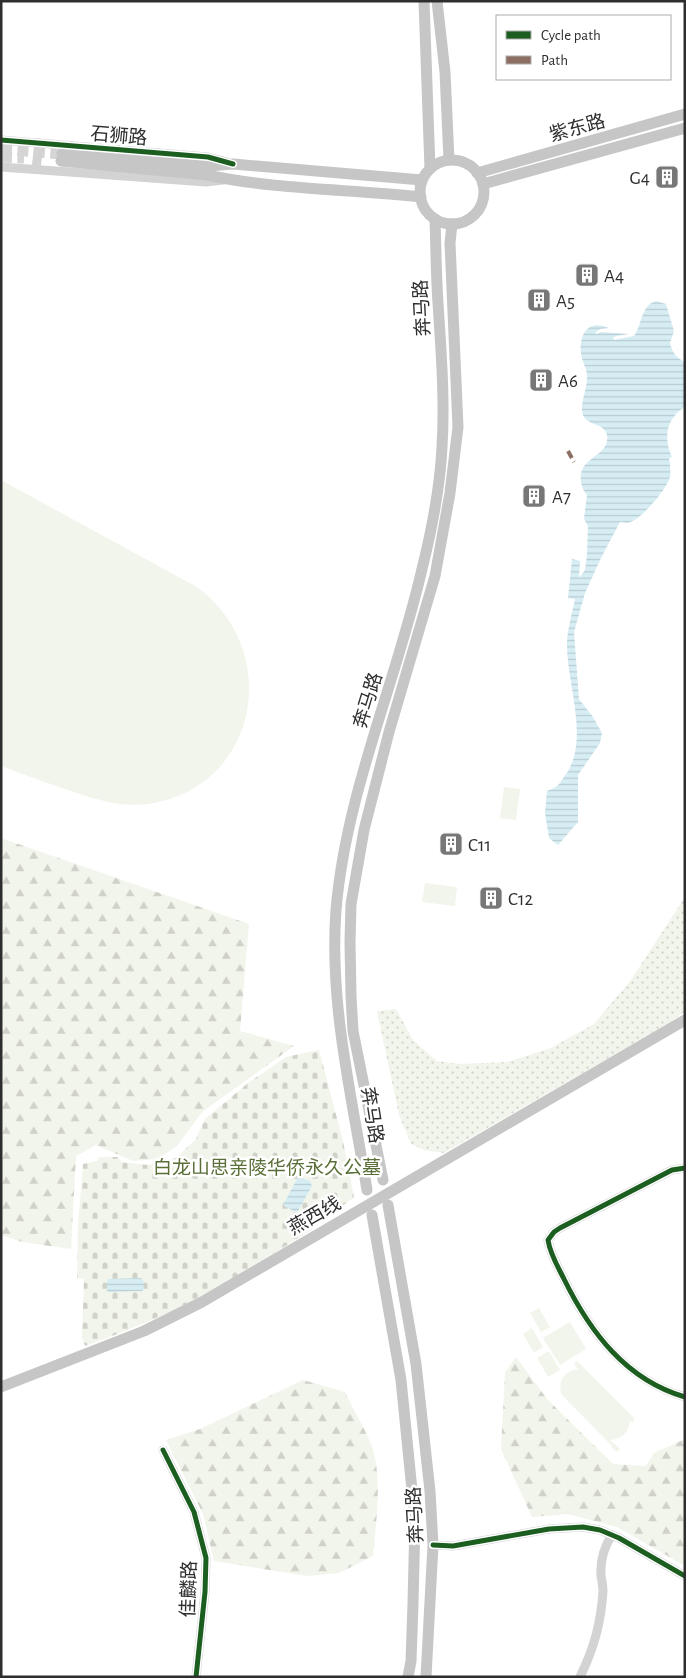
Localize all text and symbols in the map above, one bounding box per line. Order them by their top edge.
legend [496,15,671,80]
text: Cycle path [541,28,601,43]
text: Path [541,53,568,68]
street label: 紫东路 [547,110,607,145]
street label: 石狮路 [90,124,148,148]
building icon: G4 [654,164,680,190]
place label: G4 [629,169,650,188]
building icon: A4 [574,262,600,288]
place label: A4 [604,267,624,286]
street label: 奔马路 [411,279,433,337]
building icon: A5 [526,287,552,313]
place label: A5 [556,292,575,311]
building icon: A6 [528,367,554,393]
place label: A6 [558,372,578,391]
building icon: A7 [521,483,547,509]
place label: A7 [552,488,571,507]
street label: 奔马路 [350,670,386,730]
building icon: C11 [438,831,464,857]
place label: C11 [468,836,491,855]
building icon: C12 [478,885,504,911]
place label: C12 [508,890,533,909]
street label: 奔马路 [358,1085,386,1145]
park label: 白龙山思亲陵华侨永久公墓 [153,1157,381,1178]
street label: 燕西线 [285,1193,344,1239]
street label: 奔马路 [404,1486,426,1544]
street label: 佳麟路 [178,1560,200,1618]

